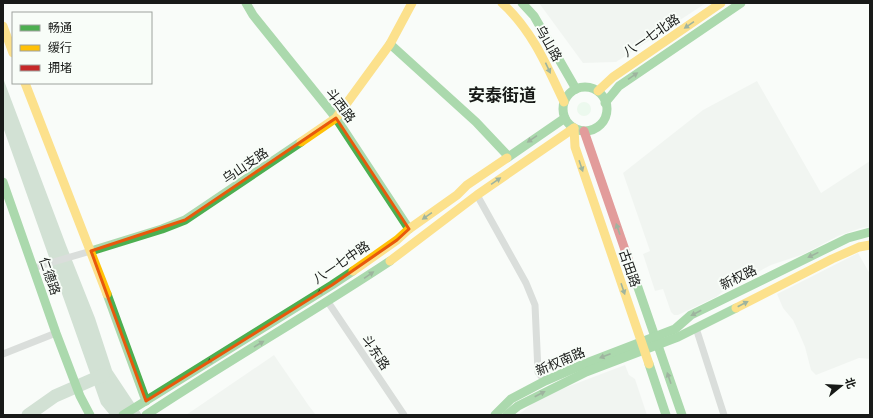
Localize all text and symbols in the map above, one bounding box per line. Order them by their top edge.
street label: 八一七北路 [620,10,682,60]
legend [12,12,152,84]
text: 畅通 [48,20,72,35]
one-way arrow [684,21,694,29]
street label: 乌山路 [532,22,566,64]
text: 缓行 [48,40,72,55]
text: 拥堵 [48,60,72,75]
one-way arrow [545,62,551,74]
one-way arrow [628,72,639,80]
street label: 斗西路 [323,85,359,125]
district label: 安泰街道 [468,85,536,105]
one-way arrow [527,135,537,143]
street label: 乌山支路 [219,144,271,186]
one-way arrow [578,160,584,172]
one-way arrow [491,177,502,185]
one-way arrow [422,212,432,220]
one-way arrow [614,222,620,234]
street label: 八一七中路 [310,237,372,287]
street label: 古田路 [616,247,644,289]
one-way arrow [807,252,818,258]
street label: 仁德路 [36,255,64,297]
street label: 新权路 [717,261,759,293]
one-way arrow [363,271,375,278]
one-way arrow [620,283,626,295]
one-way arrow [317,287,327,295]
one-way arrow [737,301,749,307]
one-way arrow [690,309,702,316]
street label: 斗东路 [358,331,394,373]
one-way arrow [253,340,265,347]
street label: 新权南路 [533,343,587,379]
one-way arrow [599,354,611,360]
one-way arrow [206,356,217,364]
north arrow [821,366,861,406]
one-way arrow [666,372,672,384]
text: 北 [842,376,859,390]
one-way arrow [534,391,546,398]

